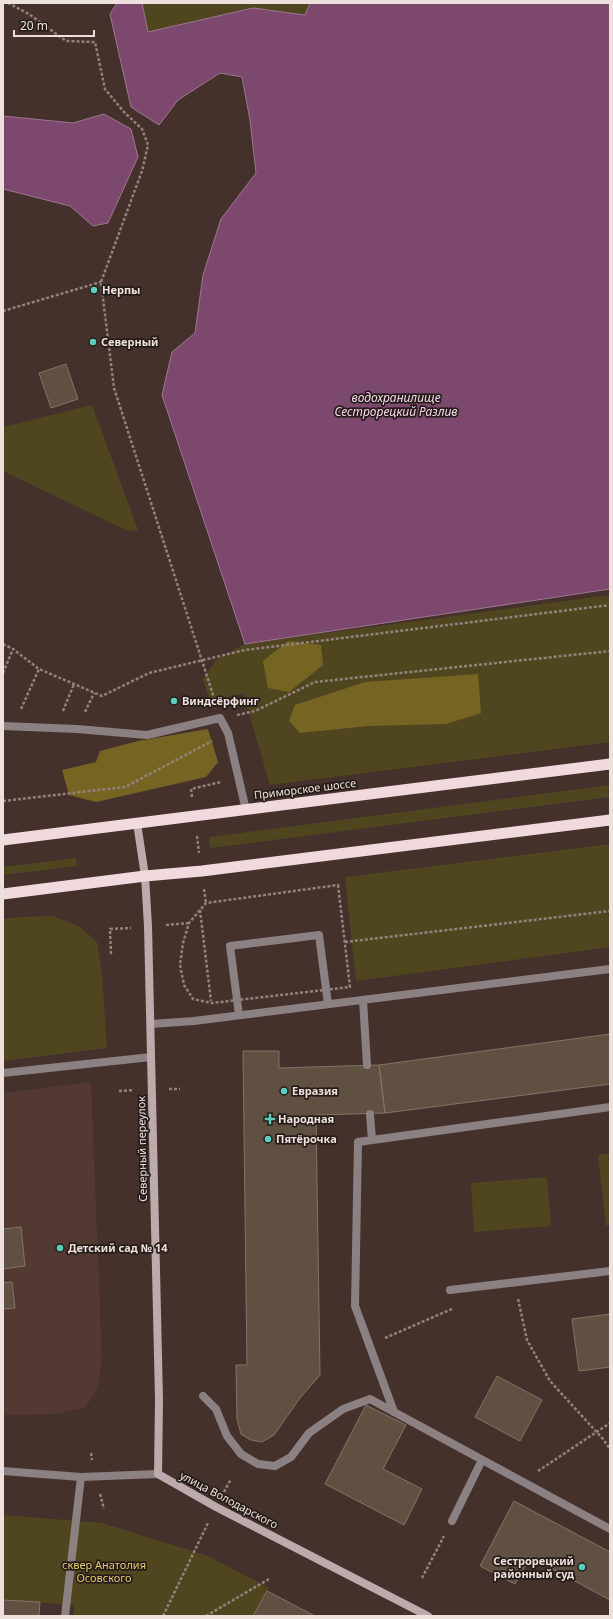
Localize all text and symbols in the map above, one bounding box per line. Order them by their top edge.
scale bar [14,12,94,38]
text: 20 m [20,17,48,34]
place label: Нерпы [102,282,140,297]
marker: Нерпы [89,285,99,295]
place label: Северный [101,334,159,349]
marker: Северный [88,337,98,347]
water label: водохранилище Сестрорецкий Разлив [334,389,458,420]
place label: Виндсёрфинг [182,693,260,708]
marker: Виндсёрфинг [169,696,179,706]
street label: Приморское шоссе [253,775,357,802]
place label: Евразия [292,1083,338,1098]
marker: Евразия [279,1086,289,1096]
street label: Северный переулок [133,1096,150,1202]
place label: Народная [278,1111,334,1126]
marker: Народная [265,1114,275,1124]
place label: Пятёрочка [276,1131,337,1146]
marker: Пятёрочка [263,1134,273,1144]
place label: Детский сад № 14 [68,1240,168,1255]
marker: Детский сад № 14 [55,1243,65,1253]
street label: улица Володарского [178,1467,281,1532]
place label: Сестрорецкий районный суд [493,1553,574,1581]
park label: сквер Анатолия Осовского [62,1557,146,1585]
marker: Сестрорецкий районный суд [577,1562,587,1572]

